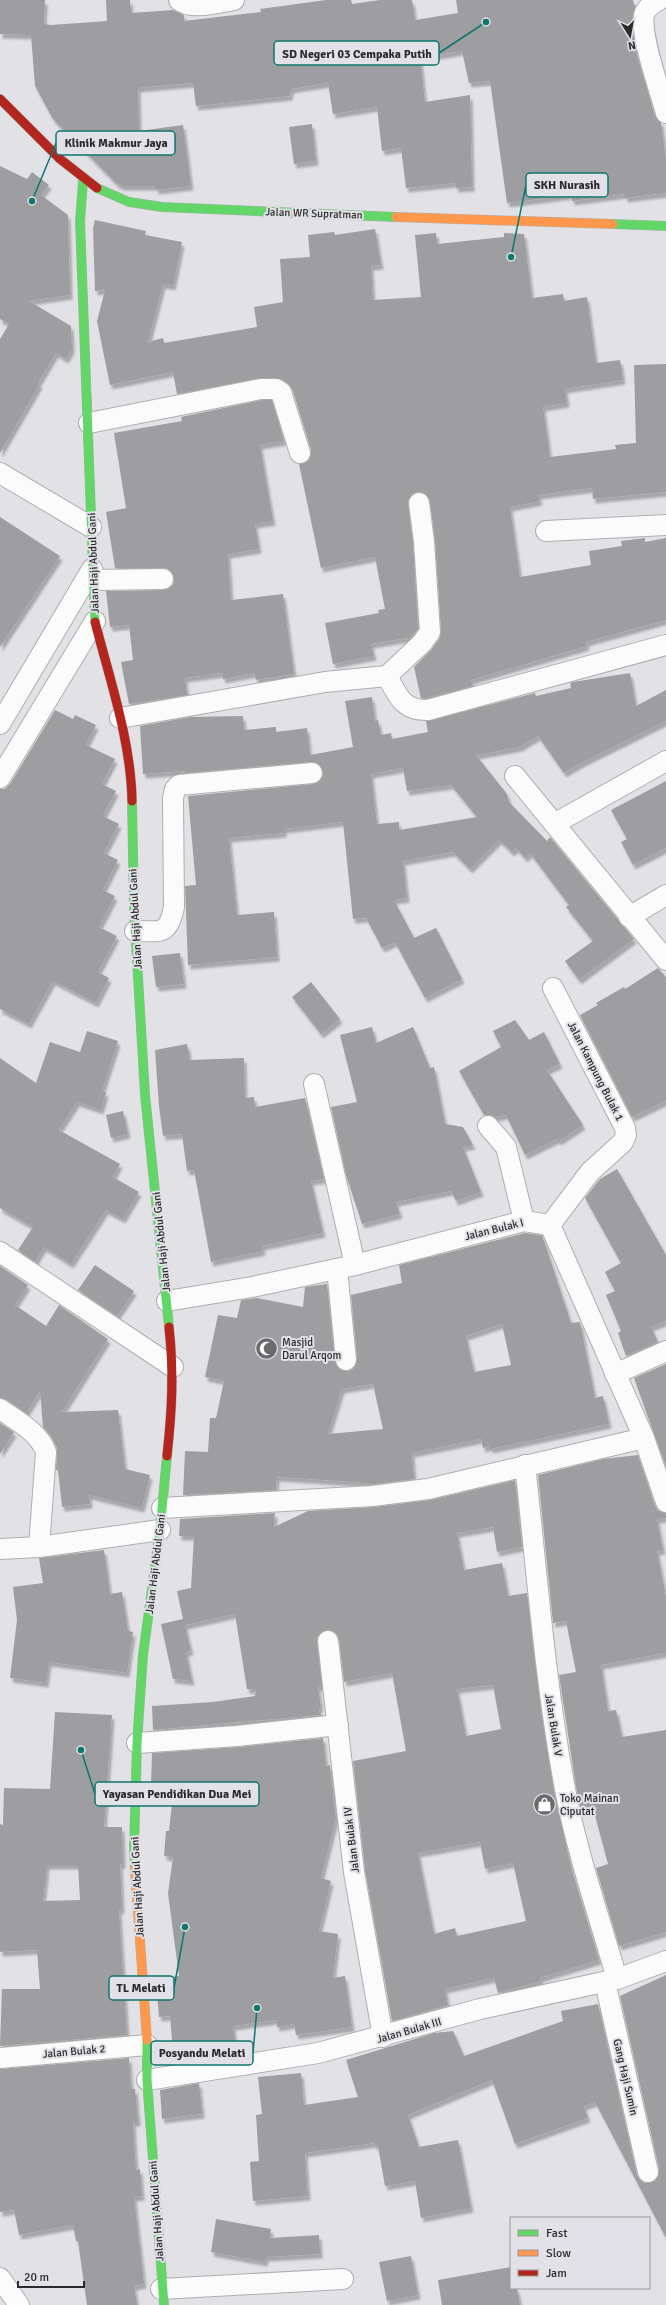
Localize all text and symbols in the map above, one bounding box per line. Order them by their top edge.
north arrow [610,16,650,56]
text: N [627,38,637,52]
callout: SD Negeri 03 Cempaka Putih [274,41,439,65]
text: SD Negeri 03 Cempaka Putih [282,47,432,62]
callout: Klinik Makmur Jaya [56,131,175,155]
text: Klinik Makmur Jaya [64,136,168,151]
callout: SKH Nurasih [526,173,608,197]
text: SKH Nurasih [534,178,601,193]
street label: Jalan WR Supratman [265,205,363,222]
street label: Jalan Haji Abdul Gani [85,512,102,613]
street label: Jalan Haji Abdul Gani [126,868,145,970]
street label: Jalan Kampung Bulak 1 [565,1019,626,1123]
street label: Jalan Haji Abdul Gani [150,1191,173,1293]
street label: Jalan Bulak I [463,1216,525,1243]
mosque icon: Masjid Darul Arqom [254,1335,280,1361]
place label: Masjid Darul Arqom [282,1336,342,1362]
street label: Jalan Haji Abdul Gani [143,1513,168,1615]
street label: Jalan Bulak V [542,1693,565,1758]
callout: Yayasan Pendidikan Dua Mei [95,1782,259,1806]
text: Yayasan Pendidikan Dua Mei [102,1787,251,1802]
shop icon: Toko Mainan Ciputat [532,1791,558,1817]
place label: Toko Mainan Ciputat [560,1792,619,1818]
street label: Jalan Bulak IV [341,1806,362,1874]
street label: Jalan Haji Abdul Gani [128,1836,147,1938]
callout: TL Melati [109,1976,174,2000]
text: TL Melati [117,1981,165,1996]
street label: Jalan Bulak III [375,2015,443,2046]
street label: Gang Haji Sumin [610,2038,641,2117]
callout: Posyandu Melati [151,2041,253,2065]
street label: Jalan Bulak 2 [42,2042,106,2061]
text: Posyandu Melati [159,2046,245,2061]
street label: Jalan Haji Abdul Gani [147,2160,166,2262]
legend [510,2217,650,2289]
text: Fast [546,2226,567,2241]
text: Slow [546,2246,571,2261]
scale bar [18,2263,84,2289]
text: Jam [546,2266,567,2281]
text: 20 m [24,2270,49,2285]

